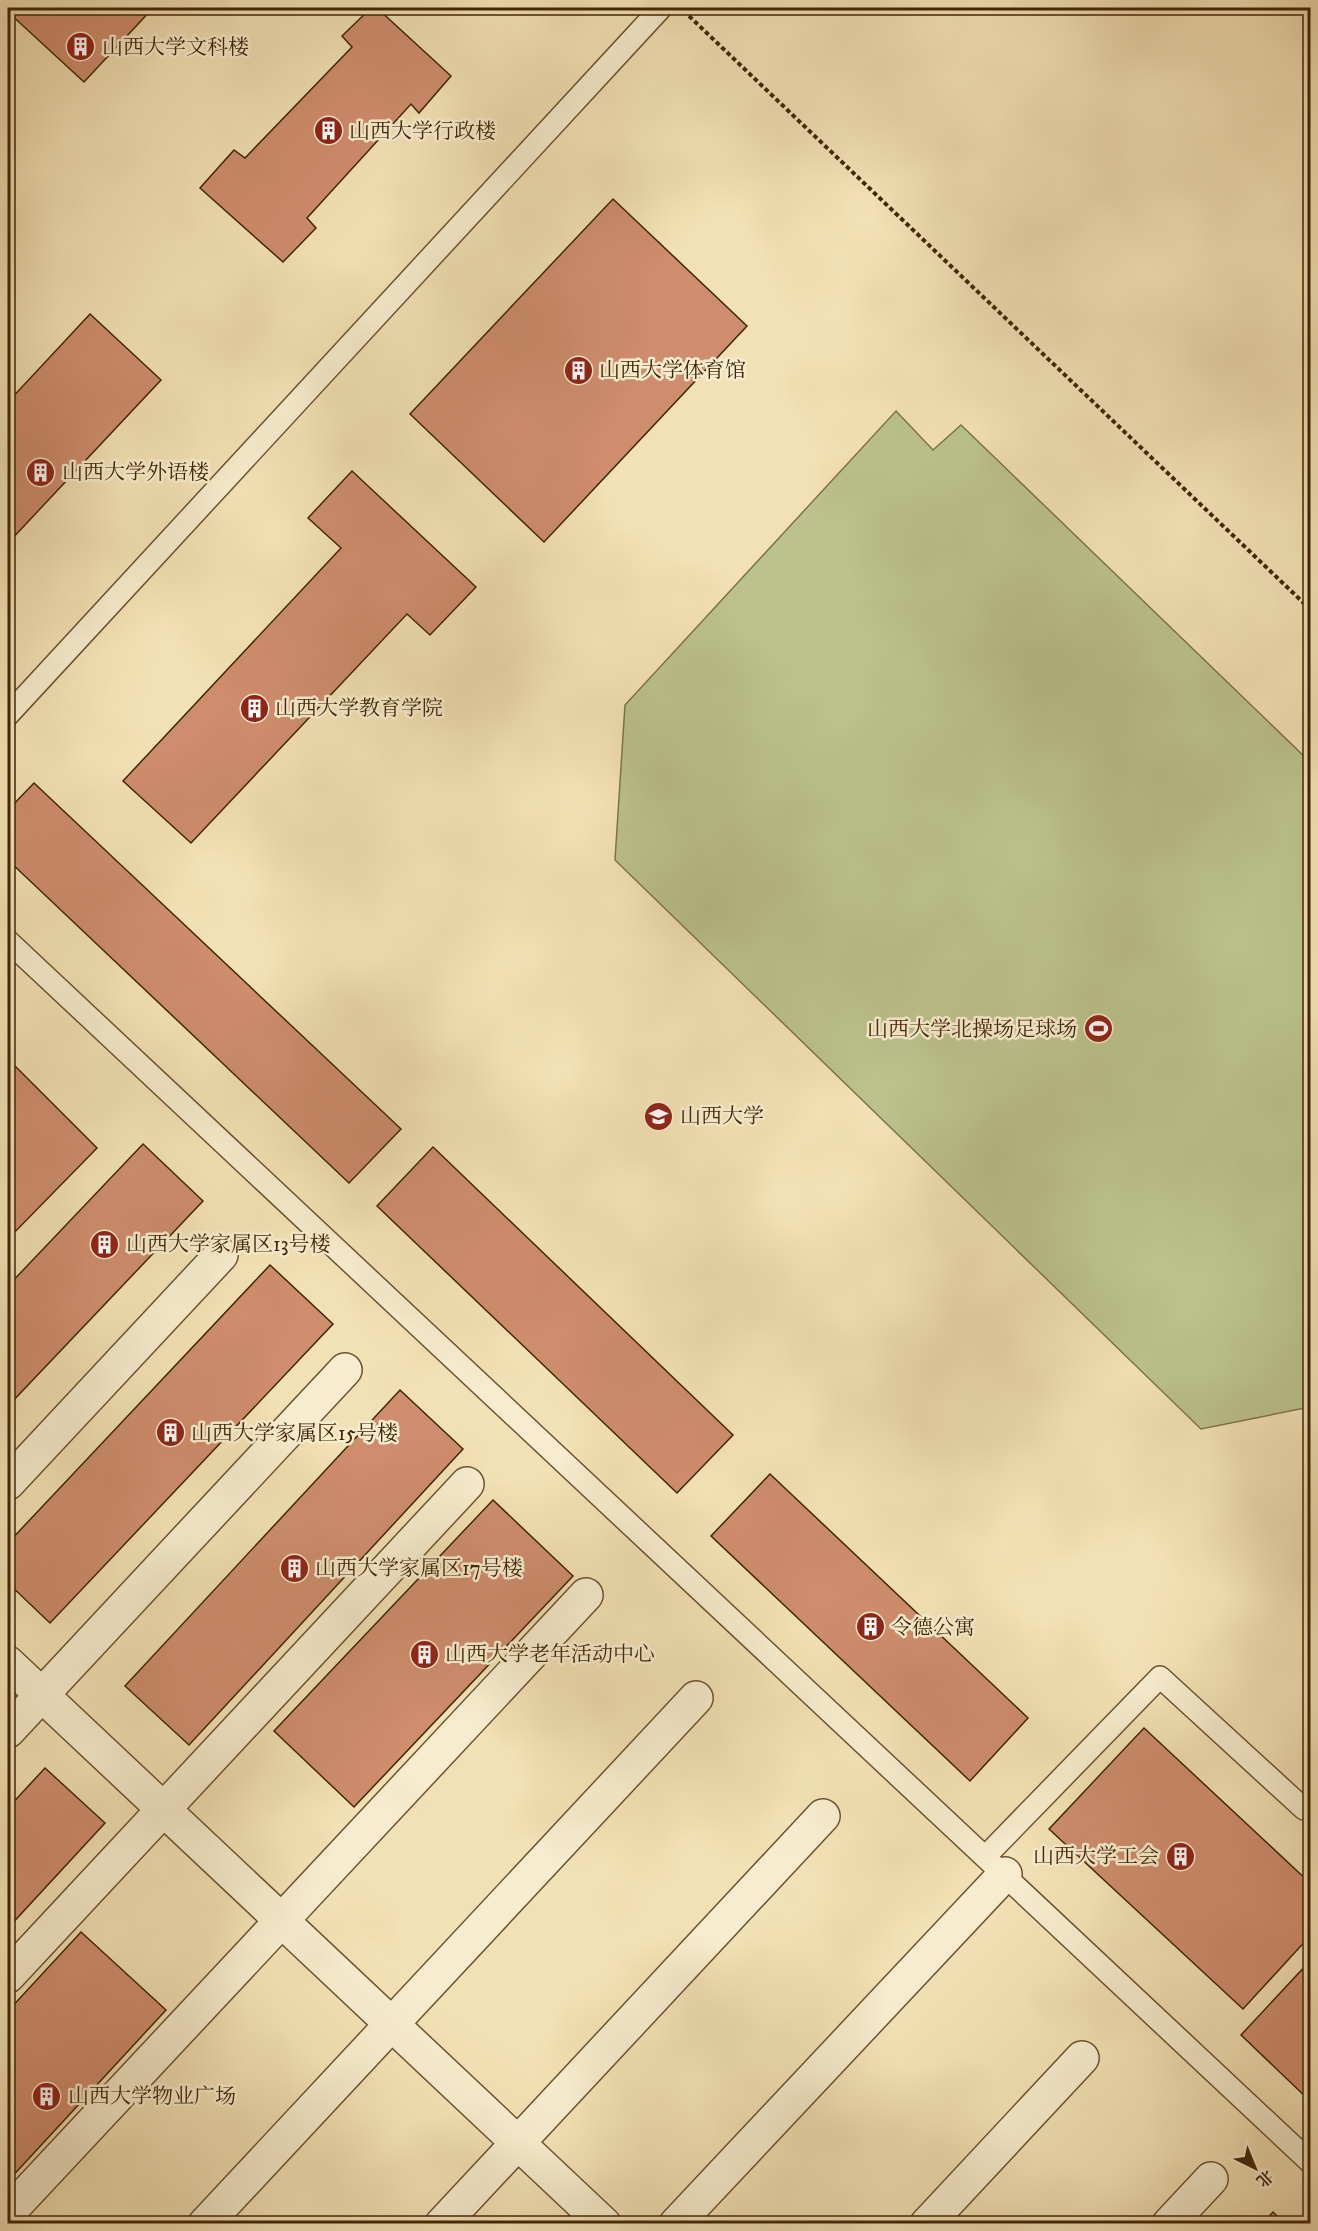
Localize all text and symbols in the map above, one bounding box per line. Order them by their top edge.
building icon: 山西大学文科楼 [65,31,97,63]
place label: 山西大学文科楼 [102,35,249,61]
building icon: 山西大学行政楼 [312,115,344,147]
place label: 山西大学行政楼 [349,119,496,145]
building icon: 山西大学体育馆 [562,354,594,386]
place label: 山西大学体育馆 [599,358,746,384]
building icon: 山西大学外语楼 [25,456,57,488]
place label: 山西大学外语楼 [62,460,209,486]
building icon: 山西大学教育学院 [238,692,270,724]
place label: 山西大学教育学院 [275,696,443,722]
sports icon: 山西大学北操场足球场 [1082,1013,1114,1045]
place label: 山西大学北操场足球场 [867,1017,1077,1043]
school or university icon: 山西大学 [643,1100,675,1132]
place label: 山西大学 [680,1104,764,1130]
building icon: 山西大学家属区13号楼 [89,1228,121,1260]
place label: 山西大学家属区13号楼 [126,1232,331,1258]
building icon: 山西大学家属区15号楼 [154,1417,186,1449]
place label: 山西大学家属区15号楼 [191,1421,398,1447]
building icon: 山西大学家属区17号楼 [278,1552,310,1584]
place label: 山西大学家属区17号楼 [315,1556,523,1582]
building icon: 令德公寓 [854,1611,886,1643]
place label: 令德公寓 [891,1615,975,1641]
building icon: 山西大学老年活动中心 [408,1638,440,1670]
place label: 山西大学老年活动中心 [445,1642,655,1668]
building icon: 山西大学工会 [1164,1840,1196,1872]
place label: 山西大学工会 [1033,1844,1159,1870]
building icon: 山西大学物业广场 [31,2080,63,2112]
place label: 山西大学物业广场 [68,2084,236,2110]
north arrow [1225,2138,1285,2198]
text: 北 [1252,2165,1277,2191]

